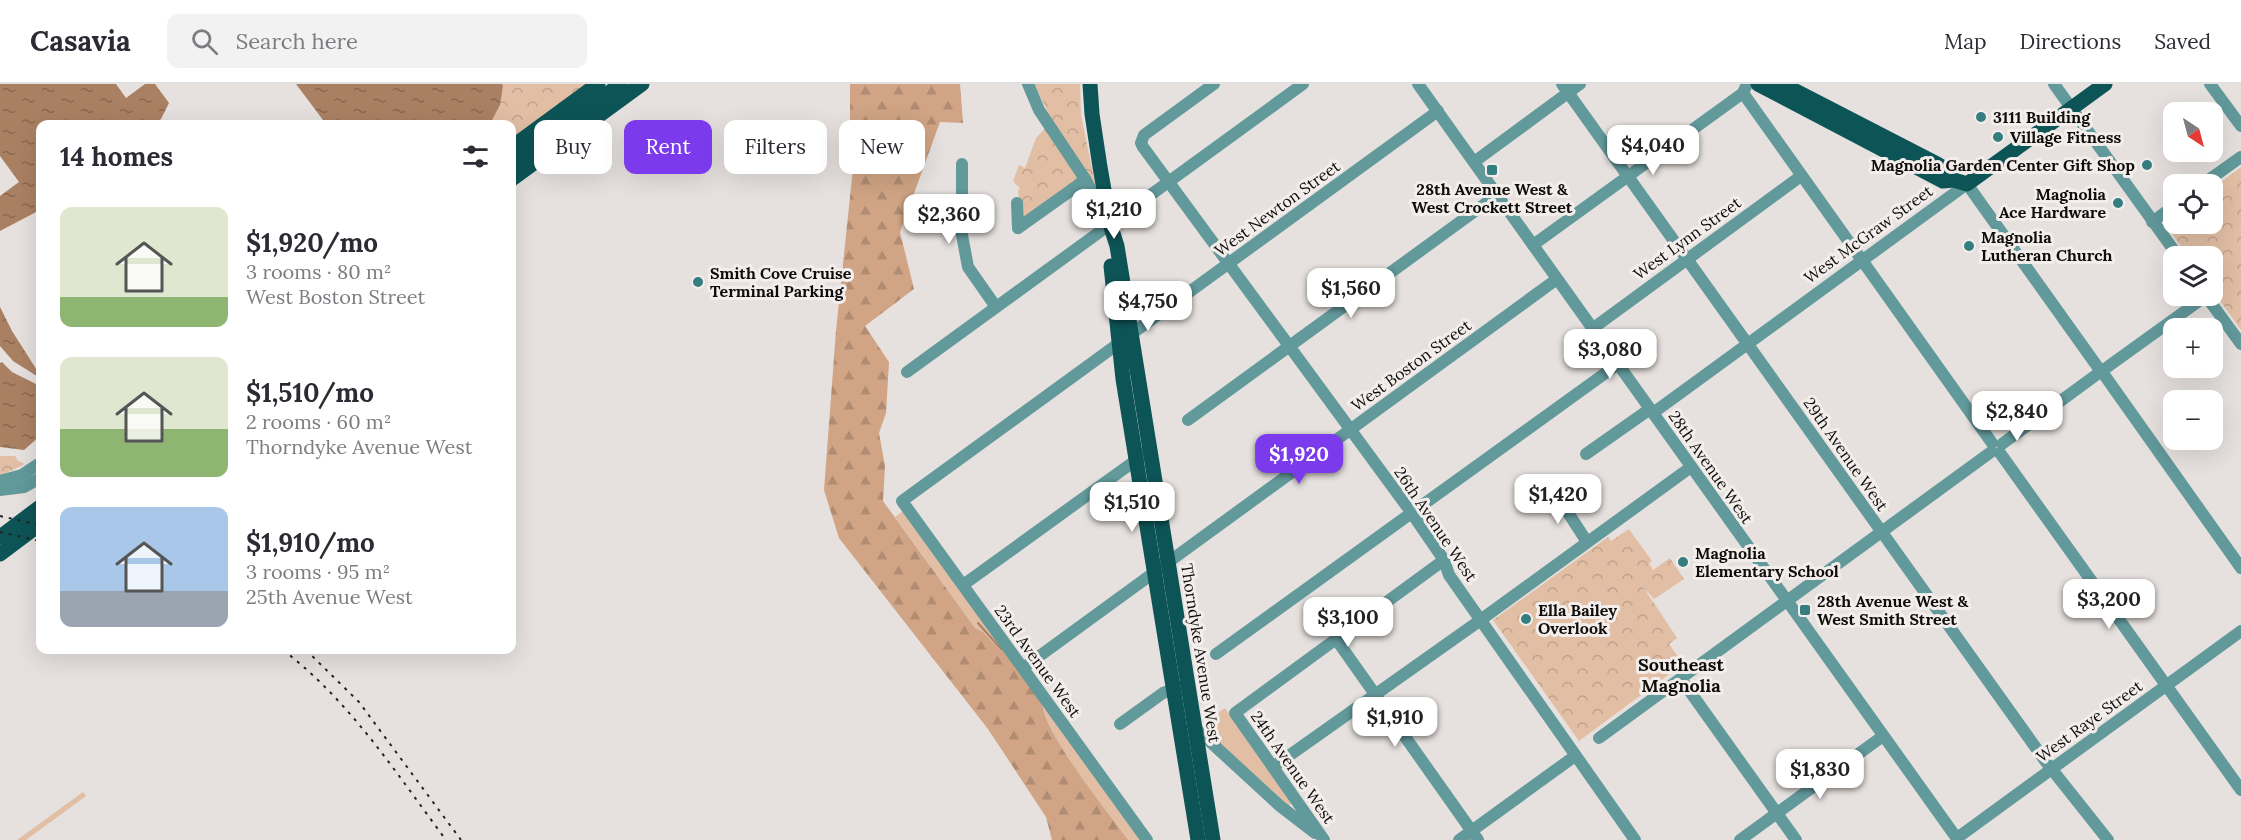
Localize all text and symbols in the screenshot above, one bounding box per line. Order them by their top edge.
search box [167,14,587,68]
text: Casavia [30,23,131,59]
icon: search [188,25,221,58]
text: Search here [236,27,358,55]
text: Map [1944,28,1987,55]
text: Directions [2020,28,2121,55]
text: Saved [2154,28,2211,55]
north arrow [2163,102,2223,162]
map controls [2163,102,2223,450]
place label: 3111 Building [1993,107,2091,127]
marker: 3111 Building [1974,110,1988,124]
chip: Buy [534,120,612,174]
chip: Rent [624,120,712,174]
chip: Filters [724,120,827,174]
chip: New [839,120,925,174]
pin: $4,040 [1604,125,1702,176]
place label: Village Fitness [2010,127,2121,147]
marker: Village Fitness [1991,130,2005,144]
text: $4,040 [1621,132,1685,157]
text: 14 homes [60,140,173,173]
icon: filters [459,140,492,173]
street label: West Newton Street [1210,155,1344,260]
place label: Magnolia Garden Center Gift Shop [1871,155,2135,175]
marker: Magnolia Garden Center Gift Shop [2140,158,2154,172]
marker: 28th Avenue West & West Crockett Street [1485,163,1499,177]
button: locate [2163,174,2223,234]
place label: 28th Avenue West & West Crockett Street [1412,179,1573,217]
street label: West McGraw Street [1800,180,1937,287]
place label: Magnolia Ace Hardware [1999,184,2107,222]
pin: $1,210 [1065,189,1163,240]
street label: West Lynn Street [1629,192,1745,284]
pin: $2,360 [900,194,998,245]
text: $1,210 [1086,196,1142,221]
marker: Magnolia Ace Hardware [2111,196,2125,210]
text: $2,360 [918,201,980,226]
text: $1,920/mo [246,226,378,259]
place label: Magnolia Lutheran Church [1981,227,2112,265]
icon: home [108,231,180,303]
marker: Magnolia Lutheran Church [1962,239,1976,253]
button: layers [2163,246,2223,306]
text: 3 rooms · 80 m² [246,259,391,284]
place label: Smith Cove Cruise Terminal Parking [710,263,852,301]
pin: $1,560 [1302,268,1400,319]
marker: Smith Cove Cruise Terminal Parking [691,275,705,289]
text: $1,560 [1321,275,1381,300]
pin: $4,750 [1099,281,1197,332]
text: West Boston Street [246,284,425,309]
text: $4,750 [1118,288,1178,313]
street label: West Boston Street [1347,314,1476,415]
button: + [2163,318,2223,378]
pin: $3,080 [1561,329,1659,380]
text: $3,080 [1578,336,1642,361]
text: $1,510/mo [246,376,374,409]
icon: home [108,381,180,453]
button: − [2163,390,2223,450]
pin: $2,840 [1968,391,2066,442]
street label: 29th Avenue West [1799,393,1893,515]
text: $2,840 [1986,398,2048,423]
street label: 28th Avenue West [1664,407,1758,528]
text: 2 rooms · 60 m² [246,409,391,434]
text: Thorndyke Avenue West [246,434,472,459]
pin: $1,920 [1250,434,1348,485]
text: $1,920 [1269,441,1329,466]
street label: 26th Avenue West [1390,463,1482,586]
pin: $1,420 [1509,474,1607,525]
text: $1,420 [1528,481,1588,506]
pin: $1,510 [1083,482,1181,533]
text: $1,510 [1104,489,1160,514]
text: $1,910/mo [246,526,375,559]
icon: home [108,531,180,603]
place label: Magnolia Elementary School [1695,543,1839,581]
marker: Magnolia Elementary School [1676,555,1690,569]
text: 3 rooms · 95 m² [246,559,390,584]
street label: Thorndyke Avenue West [1177,562,1225,745]
pin: $3,200 [2060,579,2158,630]
text: 25th Avenue West [246,584,413,609]
text: $3,200 [2077,586,2141,611]
place label: 28th Avenue West & West Smith Street [1817,591,1969,629]
pin: $3,100 [1299,597,1397,648]
place label: Ella Bailey Overlook [1538,600,1617,638]
street label: 23rd Avenue West [991,601,1086,722]
marker: 28th Avenue West & West Smith Street [1798,603,1812,617]
text: $3,100 [1317,604,1379,629]
marker: Ella Bailey Overlook [1519,612,1533,626]
district label: Southeast Magnolia [1638,653,1725,697]
street label: West Raye Street [2032,675,2147,766]
pin: $1,910 [1346,697,1444,748]
text: $1,910 [1366,704,1424,729]
street label: 24th Avenue West [1247,707,1340,828]
pin: $1,830 [1771,749,1869,800]
text: $1,830 [1790,756,1850,781]

